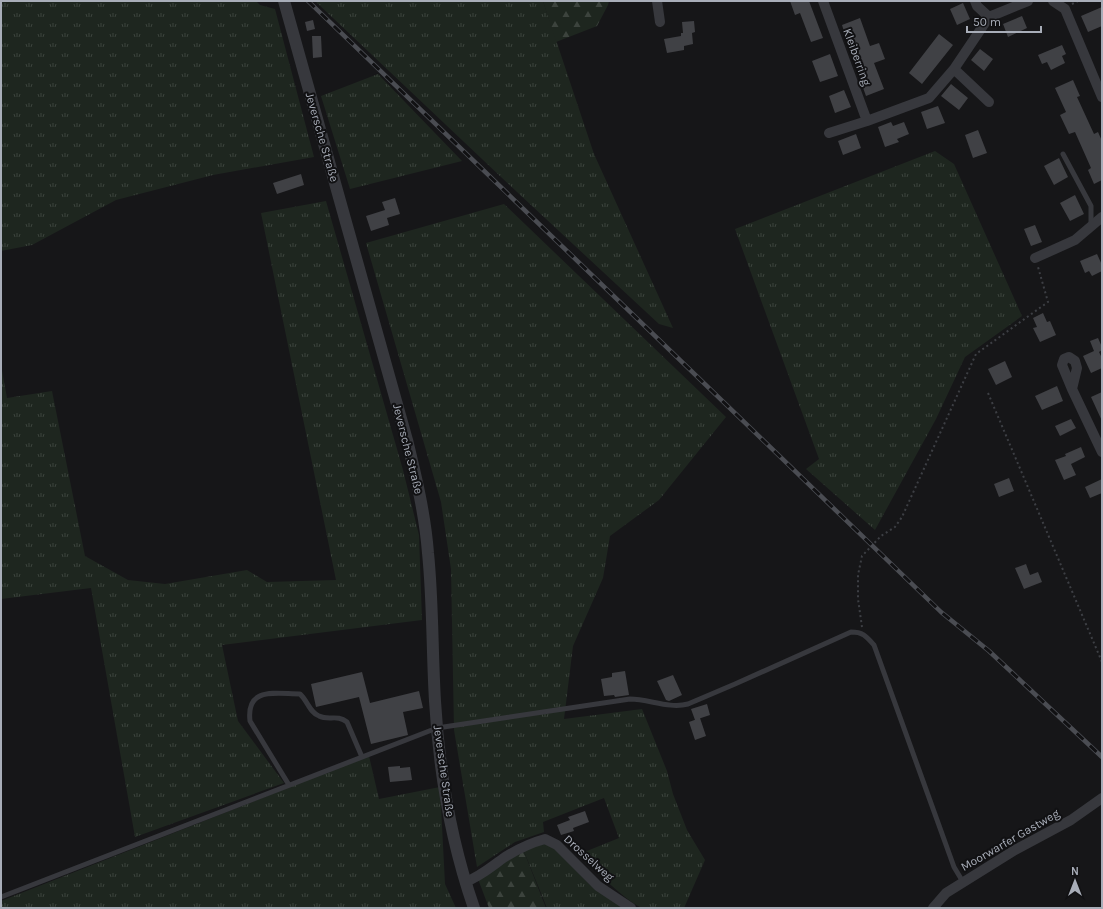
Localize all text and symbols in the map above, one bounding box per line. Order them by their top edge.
scale bar [967,8,1041,34]
text: 50 m [973,15,1001,29]
street label: Kleiberring [840,26,874,88]
street label: Jeversche Straße [303,91,341,183]
street label: Jeversche Straße [390,402,426,496]
street label: Jeversche Straße [431,724,457,818]
street label: Moorwarfer Gastweg [958,806,1062,874]
street label: Drosselweg [561,832,617,884]
north arrow [1055,861,1095,901]
text: N [1071,865,1079,878]

